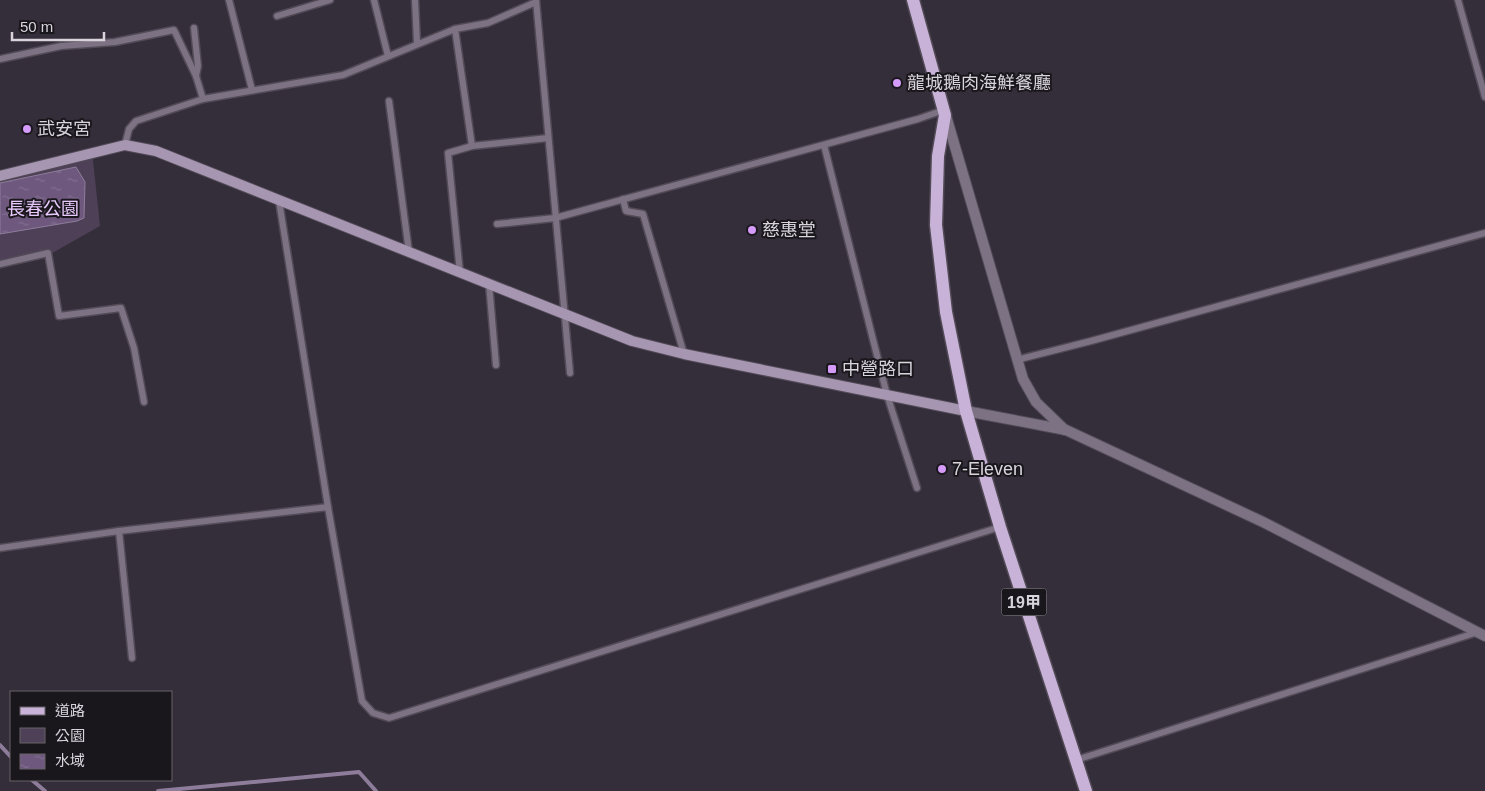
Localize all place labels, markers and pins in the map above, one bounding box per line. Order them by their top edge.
place label: 龍城鵝肉海鮮餐廳 [907,73,1051,93]
marker: 龍城鵝肉海鮮餐廳 [891,77,903,89]
place label: 武安宮 [37,119,91,139]
marker: 武安宮 [21,123,33,135]
place label: 慈惠堂 [762,220,816,240]
marker: 慈惠堂 [746,224,758,236]
place label: 中營路口 [842,359,914,379]
marker: 中營路口 [826,363,838,375]
place label: 7-Eleven [952,459,1023,479]
marker: 7-Eleven [936,463,948,475]

